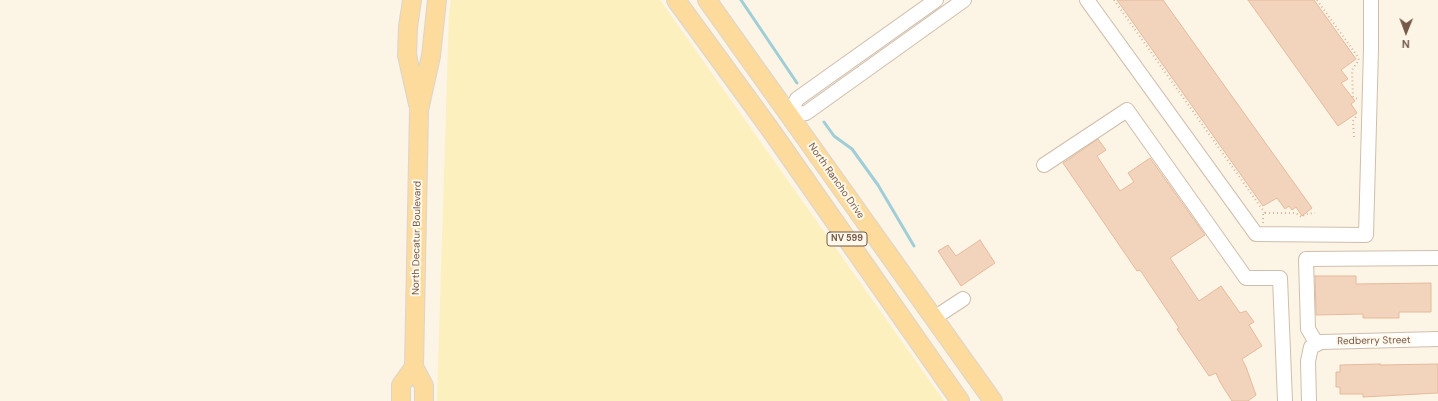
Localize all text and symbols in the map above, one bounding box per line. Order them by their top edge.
north arrow [1386,12,1426,52]
text: N [1402,37,1410,51]
street label: North Rancho Drive [805,141,867,221]
street label: North Decatur Boulevard [410,181,424,295]
road number: NV 599 [827,232,867,246]
street label: Redberry Street [1337,334,1411,348]

